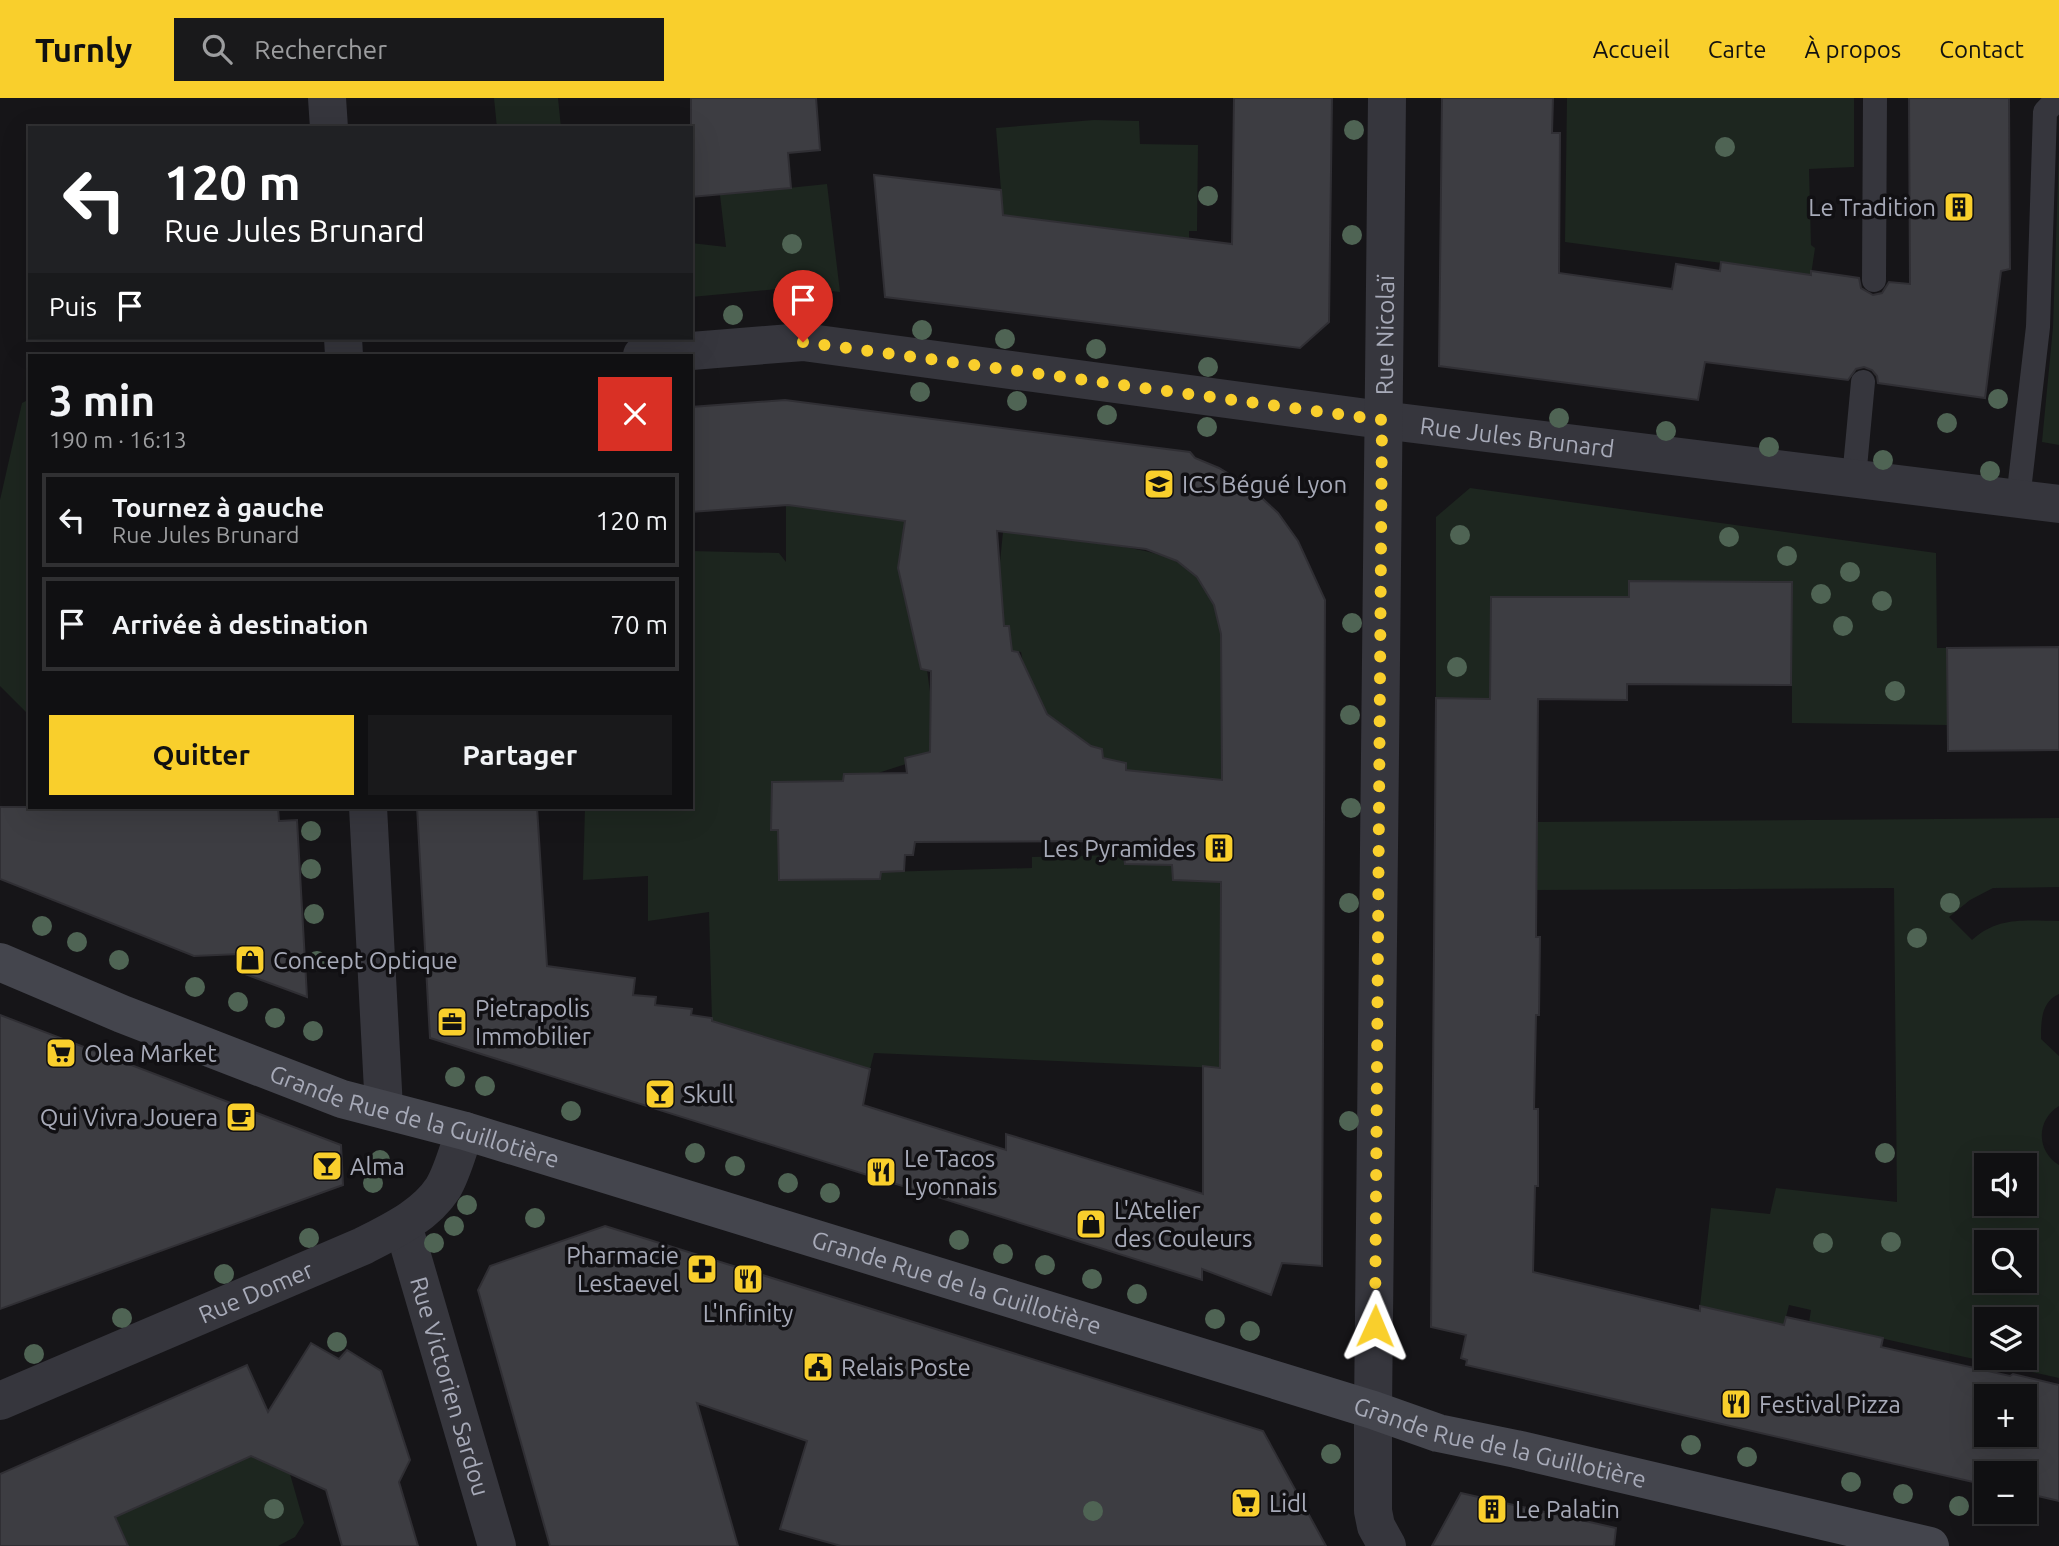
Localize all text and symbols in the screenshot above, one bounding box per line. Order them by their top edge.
search box [174,18,664,81]
icon: search [198,30,236,68]
text: Turnly [35,31,132,68]
text: Rechercher [254,35,387,64]
text: Accueil [1593,36,1670,63]
text: Carte [1708,36,1767,63]
text: À propos [1805,36,1901,63]
text: Contact [1939,36,2024,63]
icon: left [49,154,140,245]
text: 120 m [164,154,301,209]
building icon: Le Tradition [1942,190,1976,224]
place label: Le Tradition [1808,194,1936,221]
text: Rue Jules Brunard [164,212,425,248]
pin [773,270,833,342]
street label: Rue Nicolaï [1370,274,1399,395]
icon: arrive [784,281,822,319]
icon: arrive [111,287,149,325]
text: Puis [49,292,97,321]
text: 3 min [49,377,155,424]
button: close [598,377,672,451]
street label: Rue Jules Brunard [1418,411,1616,462]
text: 190 m · 16:13 [49,427,187,452]
school or university icon: ICS Bégué Lyon [1142,467,1176,501]
place label: ICS Bégué Lyon [1182,471,1347,498]
text: Tournez à gauche [112,493,324,522]
icon: left [53,501,91,539]
text: 120 m [596,506,668,535]
text: Rue Jules Brunard [112,522,299,547]
icon: arrive [53,605,91,643]
text: Arrivée à destination [112,610,368,639]
text: 70 m [610,610,668,639]
button: Quitter [49,715,354,795]
button: Partager [368,715,672,795]
building icon: Les Pyramides [1202,831,1236,865]
place label: Les Pyramides [1043,835,1196,862]
shop icon: Concept Optique [233,943,267,977]
place label: Concept Optique [273,947,458,974]
place label: Pietrapolis Immobilier [475,995,591,1050]
office icon: Pietrapolis Immobilier [435,1005,469,1039]
supermarket icon: Olea Market [44,1036,78,1070]
place label: Olea Market [84,1040,217,1067]
street label: Grande Rue de la Guillotière [266,1059,563,1173]
bar icon: Skull [643,1077,677,1111]
place label: Skull [683,1081,734,1108]
cafe icon: Qui Vivra Jouera [224,1100,258,1134]
place label: Qui Vivra Jouera [40,1104,218,1131]
place label: Le Tacos Lyonnais [904,1145,997,1200]
bar icon: Alma [310,1149,344,1183]
place label: Alma [350,1153,405,1180]
map controls [1974,1153,2037,1524]
button: sound [1974,1153,2037,1216]
restaurant icon: Le Tacos Lyonnais [864,1155,898,1189]
place label: L'Atelier des Couleurs [1114,1197,1252,1252]
shop icon: L'Atelier des Couleurs [1074,1207,1108,1241]
street label: Grande Rue de la Guillotière [809,1225,1105,1339]
button: search [1974,1230,2037,1293]
place label: Pharmacie Lestaevel [566,1242,679,1297]
pharmacy icon: Pharmacie Lestaevel [685,1252,719,1286]
street label: Rue Domer [194,1256,317,1328]
restaurant icon: L'Infinity [731,1262,765,1296]
street label: Rue Victorien Sardou [405,1273,495,1499]
position arrow [1338,1289,1412,1363]
place label: L'Infinity [703,1300,794,1327]
button: layers [1974,1307,2037,1370]
public building icon: Relais Poste [801,1350,835,1384]
place label: Relais Poste [841,1354,971,1381]
button: + [1974,1384,2037,1447]
restaurant icon: Festival Pizza [1719,1387,1753,1421]
street label: Grande Rue de la Guillotière [1351,1391,1649,1493]
place label: Festival Pizza [1759,1391,1901,1418]
button: − [1974,1461,2037,1524]
supermarket icon: Lidl [1229,1486,1263,1520]
place label: Lidl [1269,1490,1307,1517]
building icon: Le Palatin [1475,1492,1509,1526]
place label: Le Palatin [1515,1496,1620,1523]

